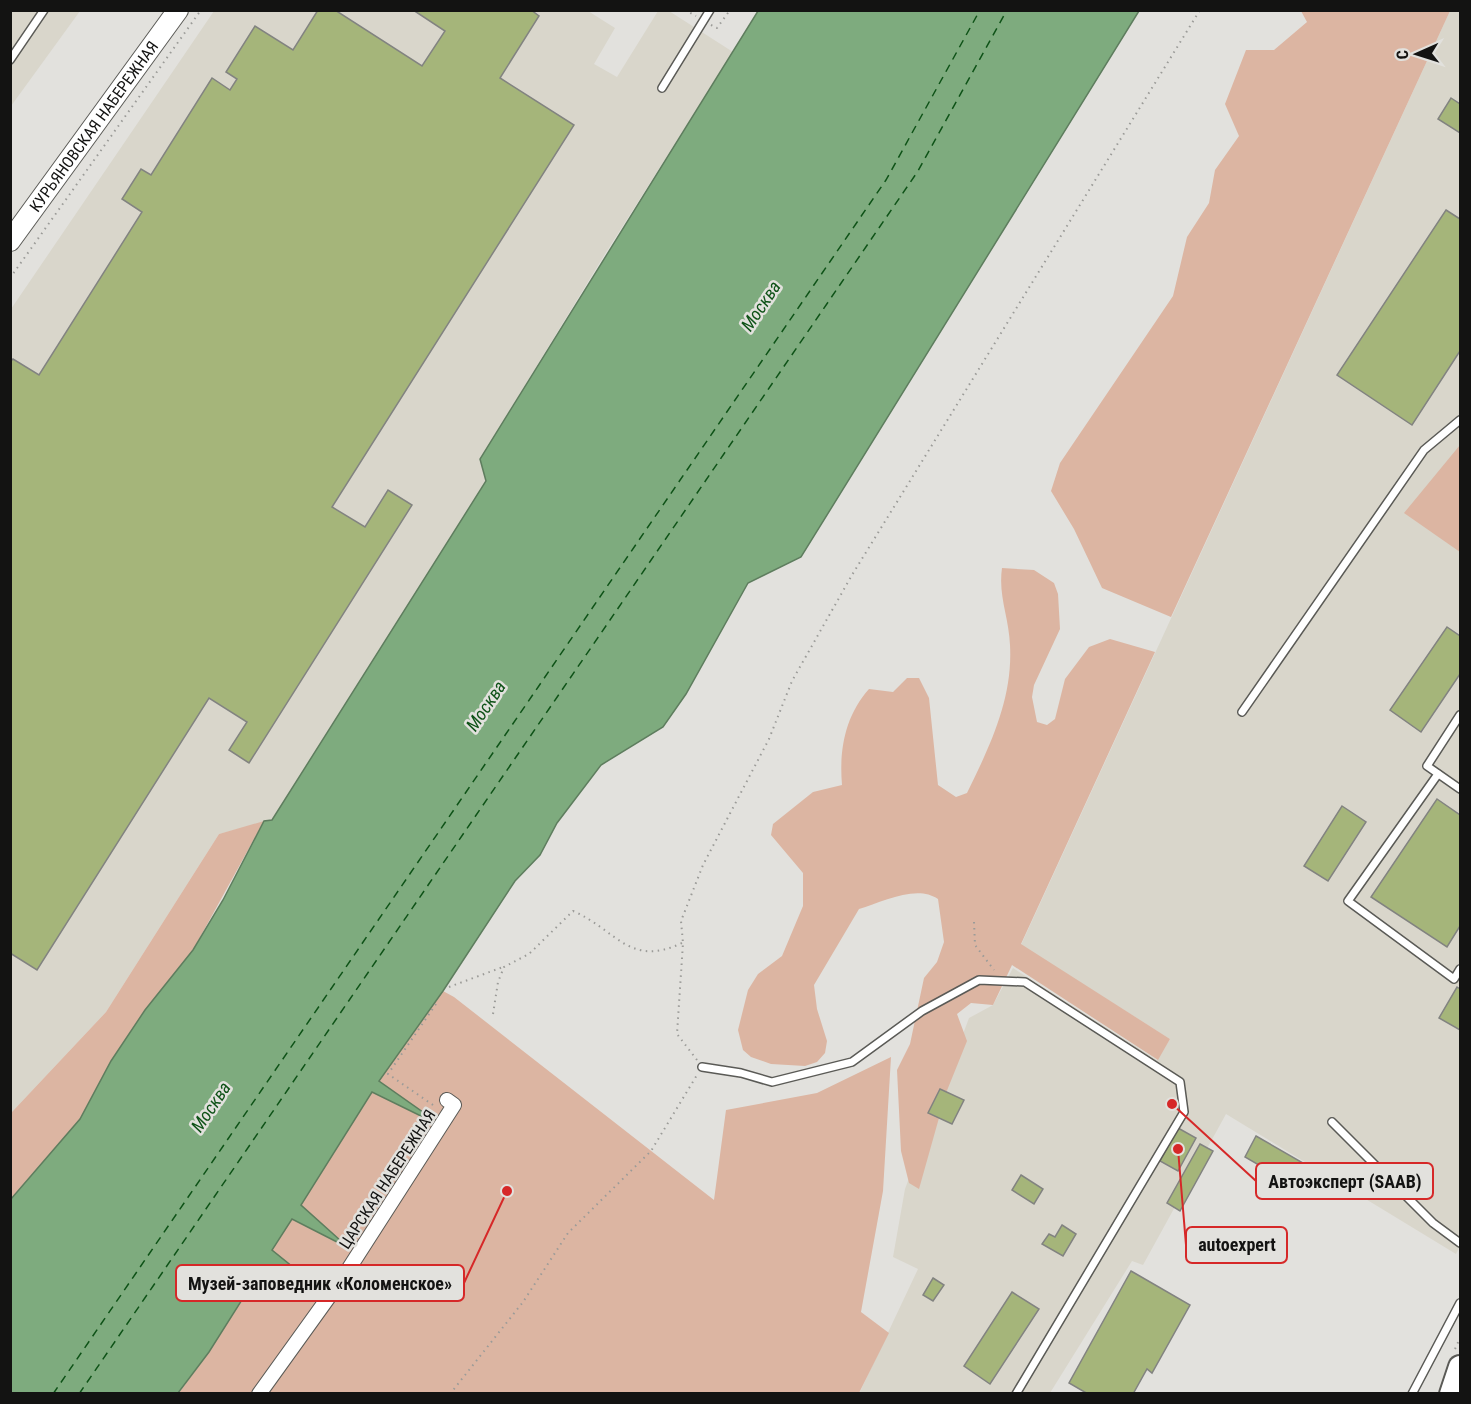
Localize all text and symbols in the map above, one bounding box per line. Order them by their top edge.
north arrow [1387,24,1447,84]
street label: КУРЬЯНОВСКАЯ НАБЕРЕЖНАЯ [26,37,162,216]
text: С [1393,50,1412,60]
water label: Москва [736,277,785,335]
water label: Москва [461,677,510,735]
water label: Москва [186,1078,235,1136]
street label: ЦАРСКАЯ НАБЕРЕЖНАЯ [335,1106,440,1252]
callout: Автоэксперт (SAAB) [1256,1163,1433,1199]
text: Автоэксперт (SAAB) [1268,1171,1422,1193]
callout: autoexpert [1186,1227,1287,1263]
text: autoexpert [1198,1234,1276,1255]
callout: Музей-заповедник «Коломенское» [176,1265,464,1301]
text: Музей-заповедник «Коломенское» [188,1273,452,1294]

